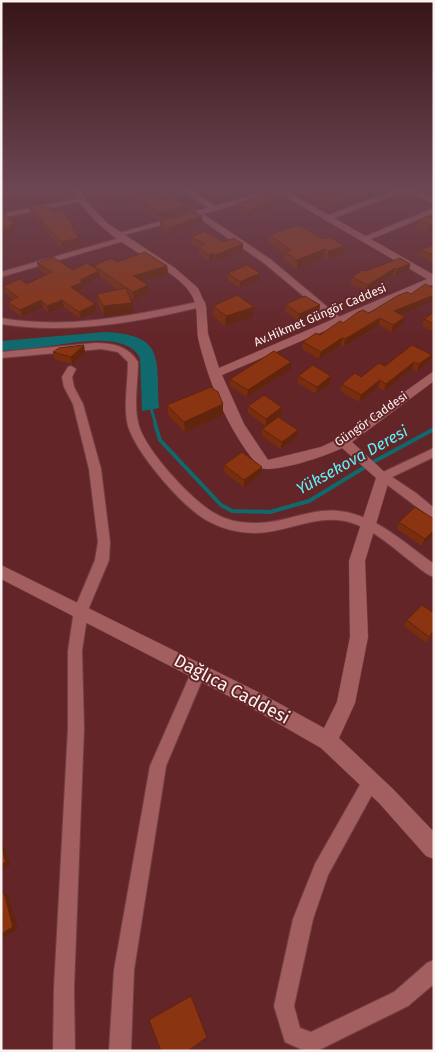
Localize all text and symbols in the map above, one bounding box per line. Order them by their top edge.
street label: Av.Hikmet Güngör Caddesi [252,281,388,349]
street label: Güngör Caddesi [332,389,410,449]
water label: Yüksekova Deresi [293,421,412,499]
street label: Dağlıca Caddesi [170,649,294,729]

